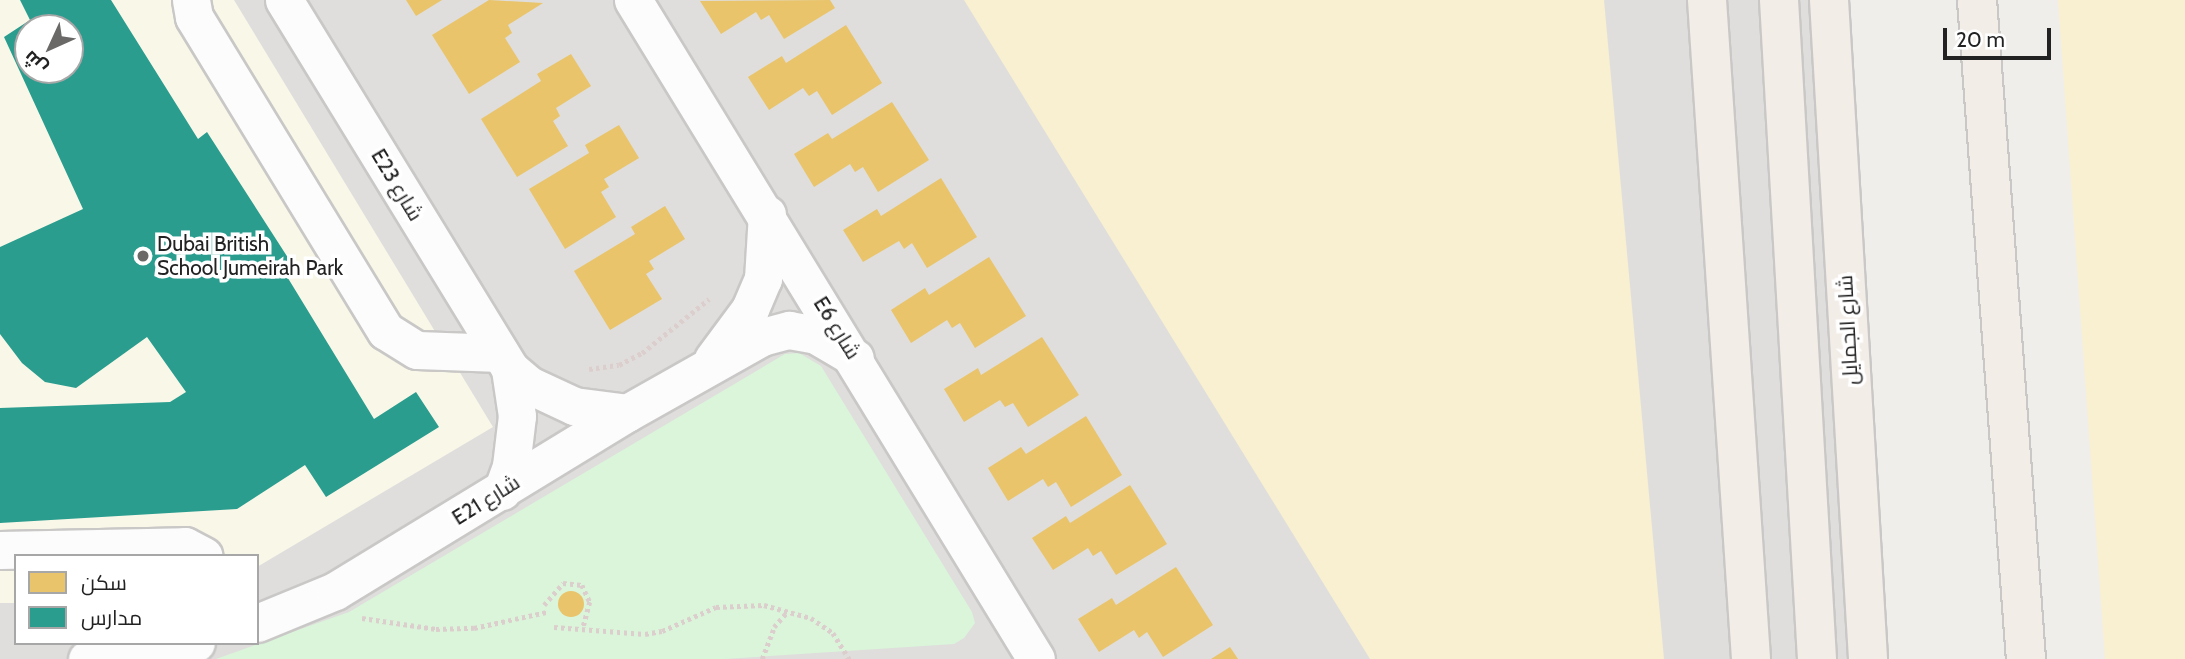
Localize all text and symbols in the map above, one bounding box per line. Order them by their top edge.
north arrow [14,14,84,84]
scale bar [1947,14,2056,58]
text: 20 m [1956,27,2005,52]
text: ش [18,46,52,80]
street label: E23 شارع [366,144,428,226]
place label: Dubai British School Jumeirah Park [157,231,343,281]
marker: Dubai British School Jumeirah Park [135,248,151,264]
street label: شارع الجمايل [1833,274,1863,386]
street label: E6 شارع [808,292,866,364]
street label: E21 شارع [448,469,524,531]
legend [14,554,259,645]
text: سكن [81,570,127,595]
text: مدارس [81,605,142,630]

